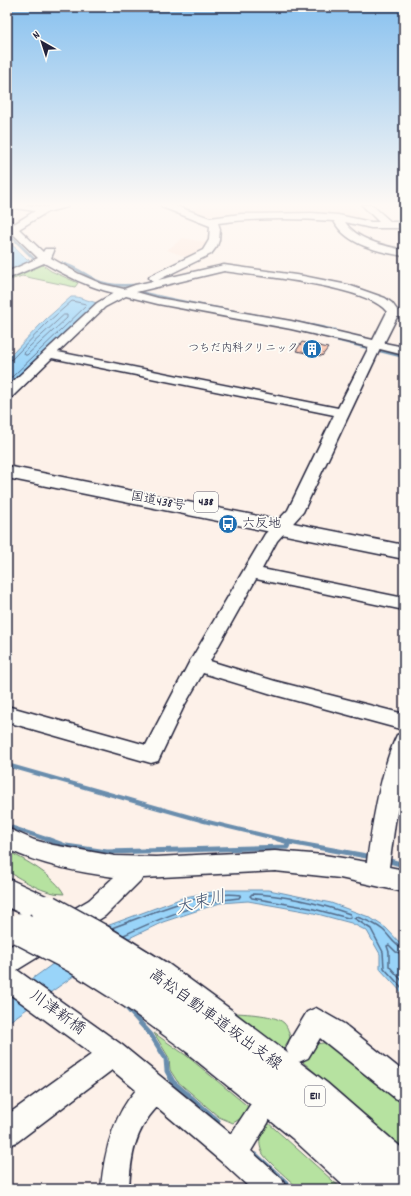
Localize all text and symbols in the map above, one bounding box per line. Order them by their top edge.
north arrow [22,22,62,62]
text: N [30,28,45,44]
building icon: つちだ内科クリニック [301,338,323,360]
place label: つちだ内科クリニック [188,341,298,357]
street label: 国道438号 [129,487,187,517]
road number: 438 [194,492,218,512]
bus stop icon: 六反地 [217,513,239,535]
place label: 六反地 [242,515,281,534]
water label: 大束川 [173,886,229,922]
street label: 高松自動車道坂出支線 [144,964,286,1076]
street label: 川津新橋 [24,985,90,1041]
road number: E11 [305,1086,325,1106]

